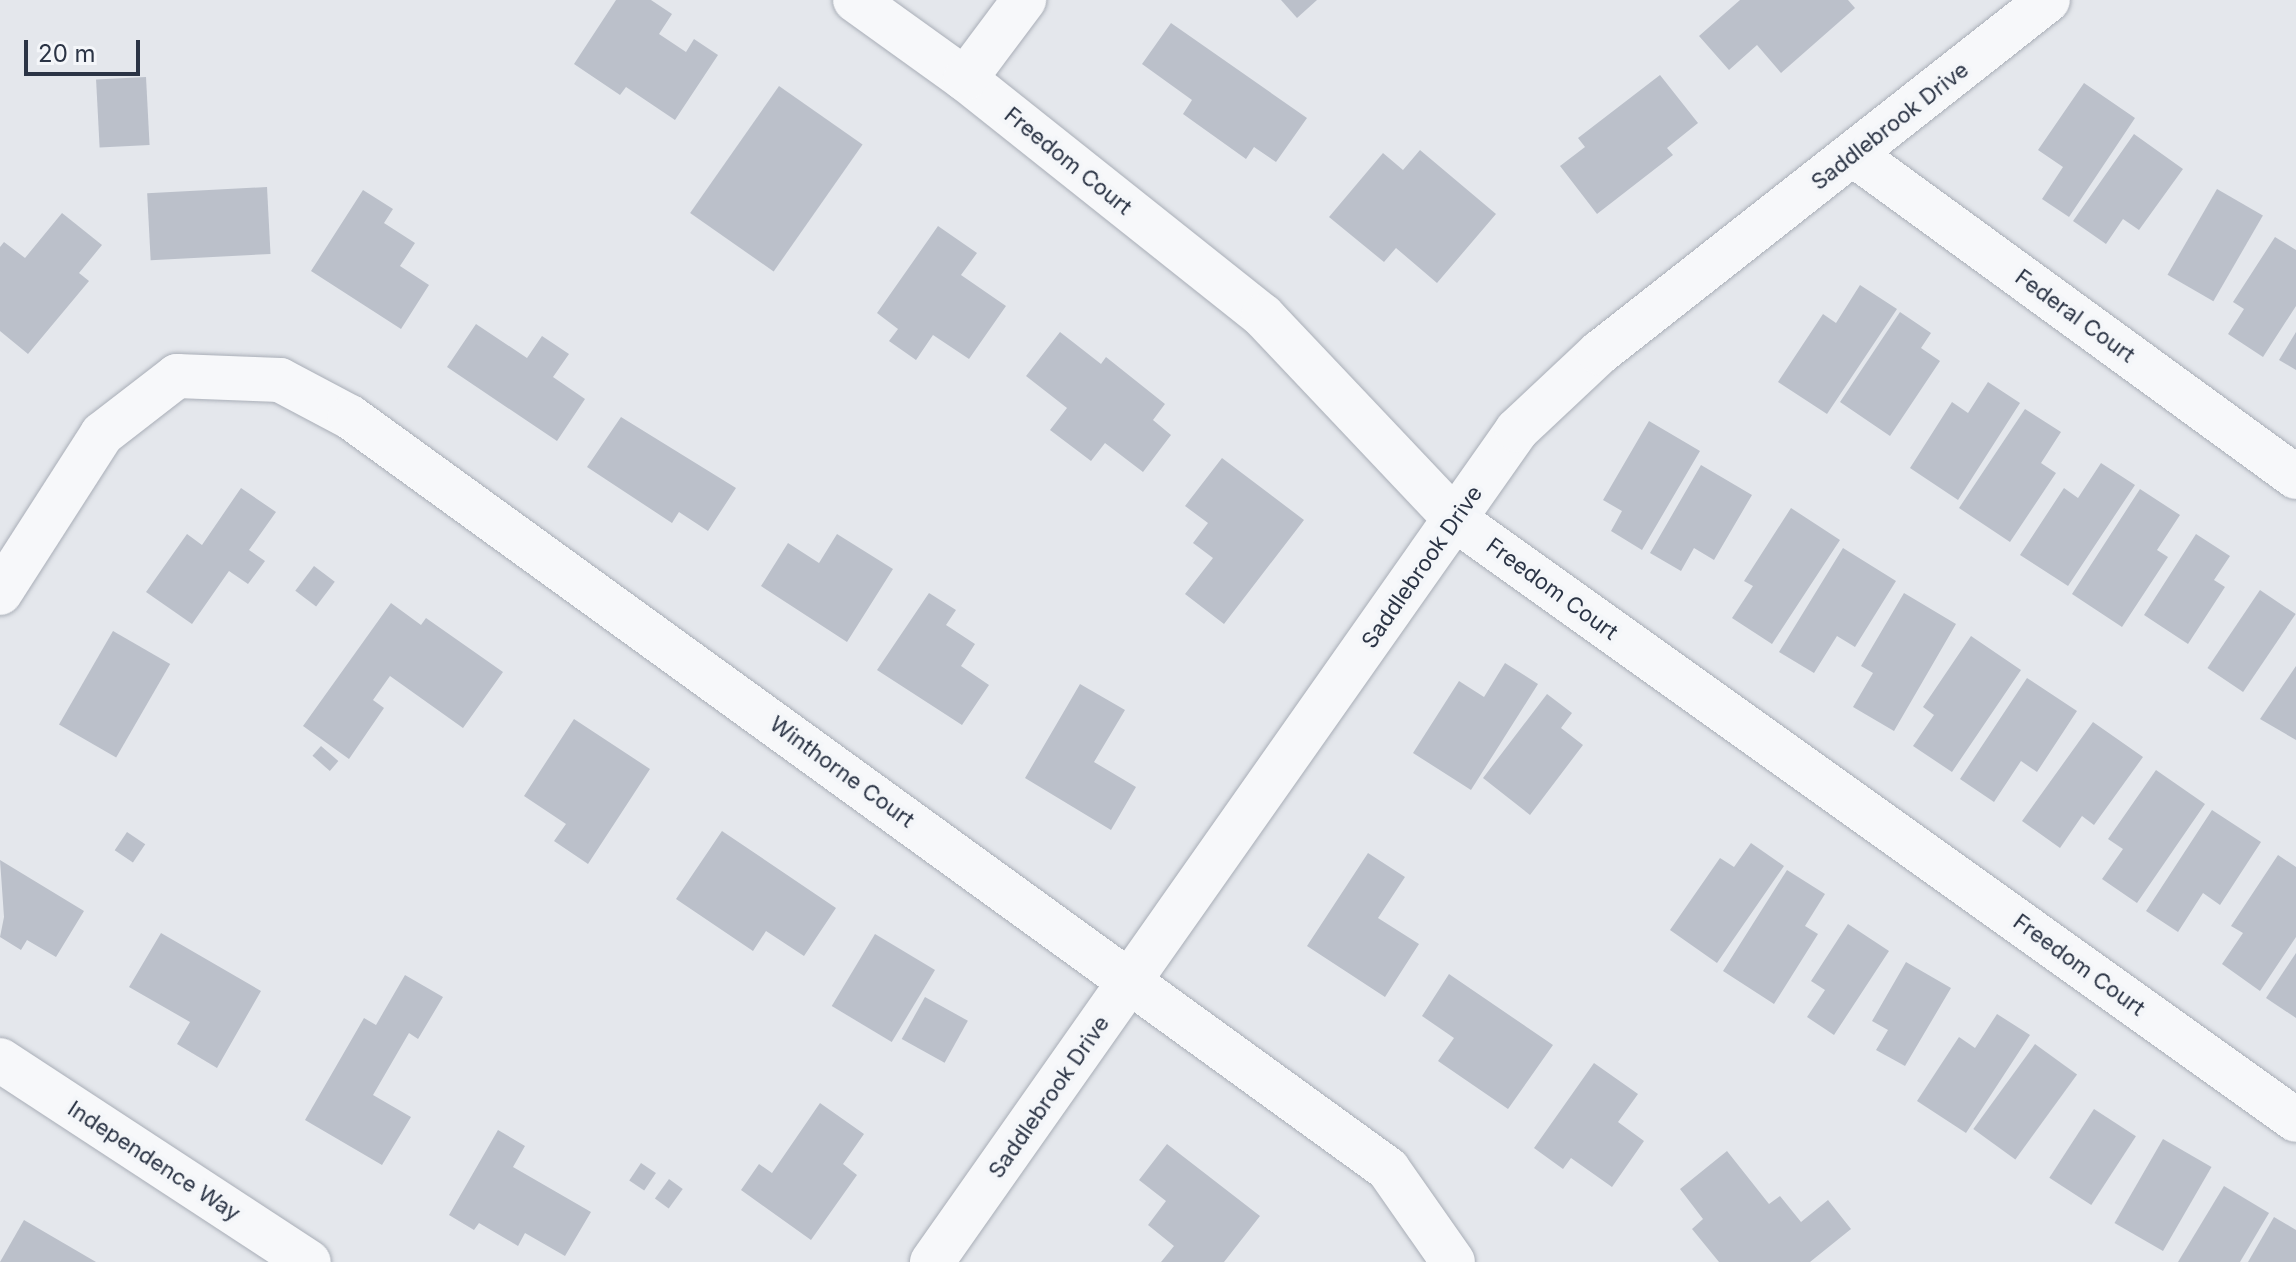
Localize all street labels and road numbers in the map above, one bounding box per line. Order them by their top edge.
street label: Saddlebrook Drive [1806,56,1974,196]
street label: Freedom Court [999,102,1137,220]
street label: Federal Court [2010,264,2140,368]
street label: Saddlebrook Drive [1356,481,1488,653]
street label: Freedom Court [1481,532,1623,646]
street label: Winthorne Court [765,711,919,833]
street label: Freedom Court [2008,908,2150,1022]
street label: Saddlebrook Drive [983,1011,1115,1183]
street label: Independence Way [63,1095,245,1227]

